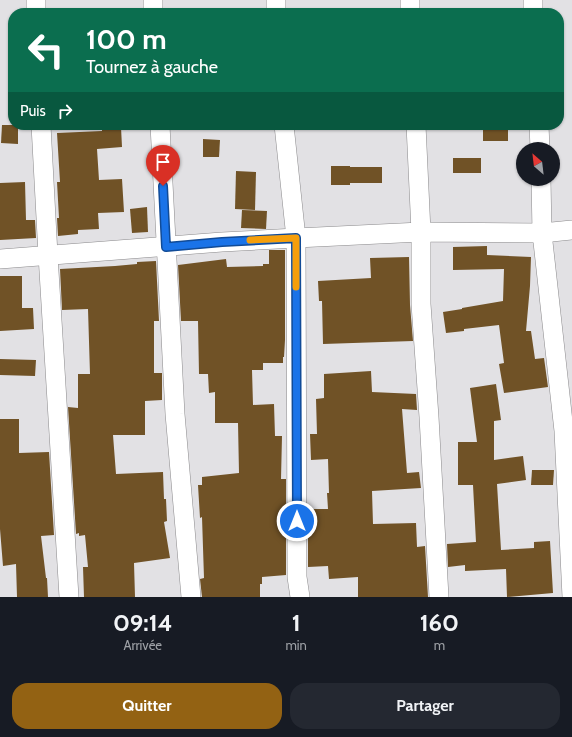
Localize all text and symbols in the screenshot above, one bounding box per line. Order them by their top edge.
text: 100 m [86,22,167,56]
icon: left [20,24,72,76]
text: Tournez à gauche [86,56,218,78]
icon: right [54,100,76,122]
text: Puis [20,102,46,120]
north arrow [516,142,560,186]
map controls [516,142,560,186]
pin [146,145,180,186]
icon: arrive [152,151,174,173]
position arrow [276,500,318,542]
text: 09:14 [113,608,172,637]
text: 1 [292,608,301,637]
text: 160 [420,608,459,637]
text: Arrivée [123,637,162,653]
text: min [285,637,307,653]
text: m [434,637,445,653]
button: Quitter [12,683,282,729]
button: Partager [290,683,560,729]

